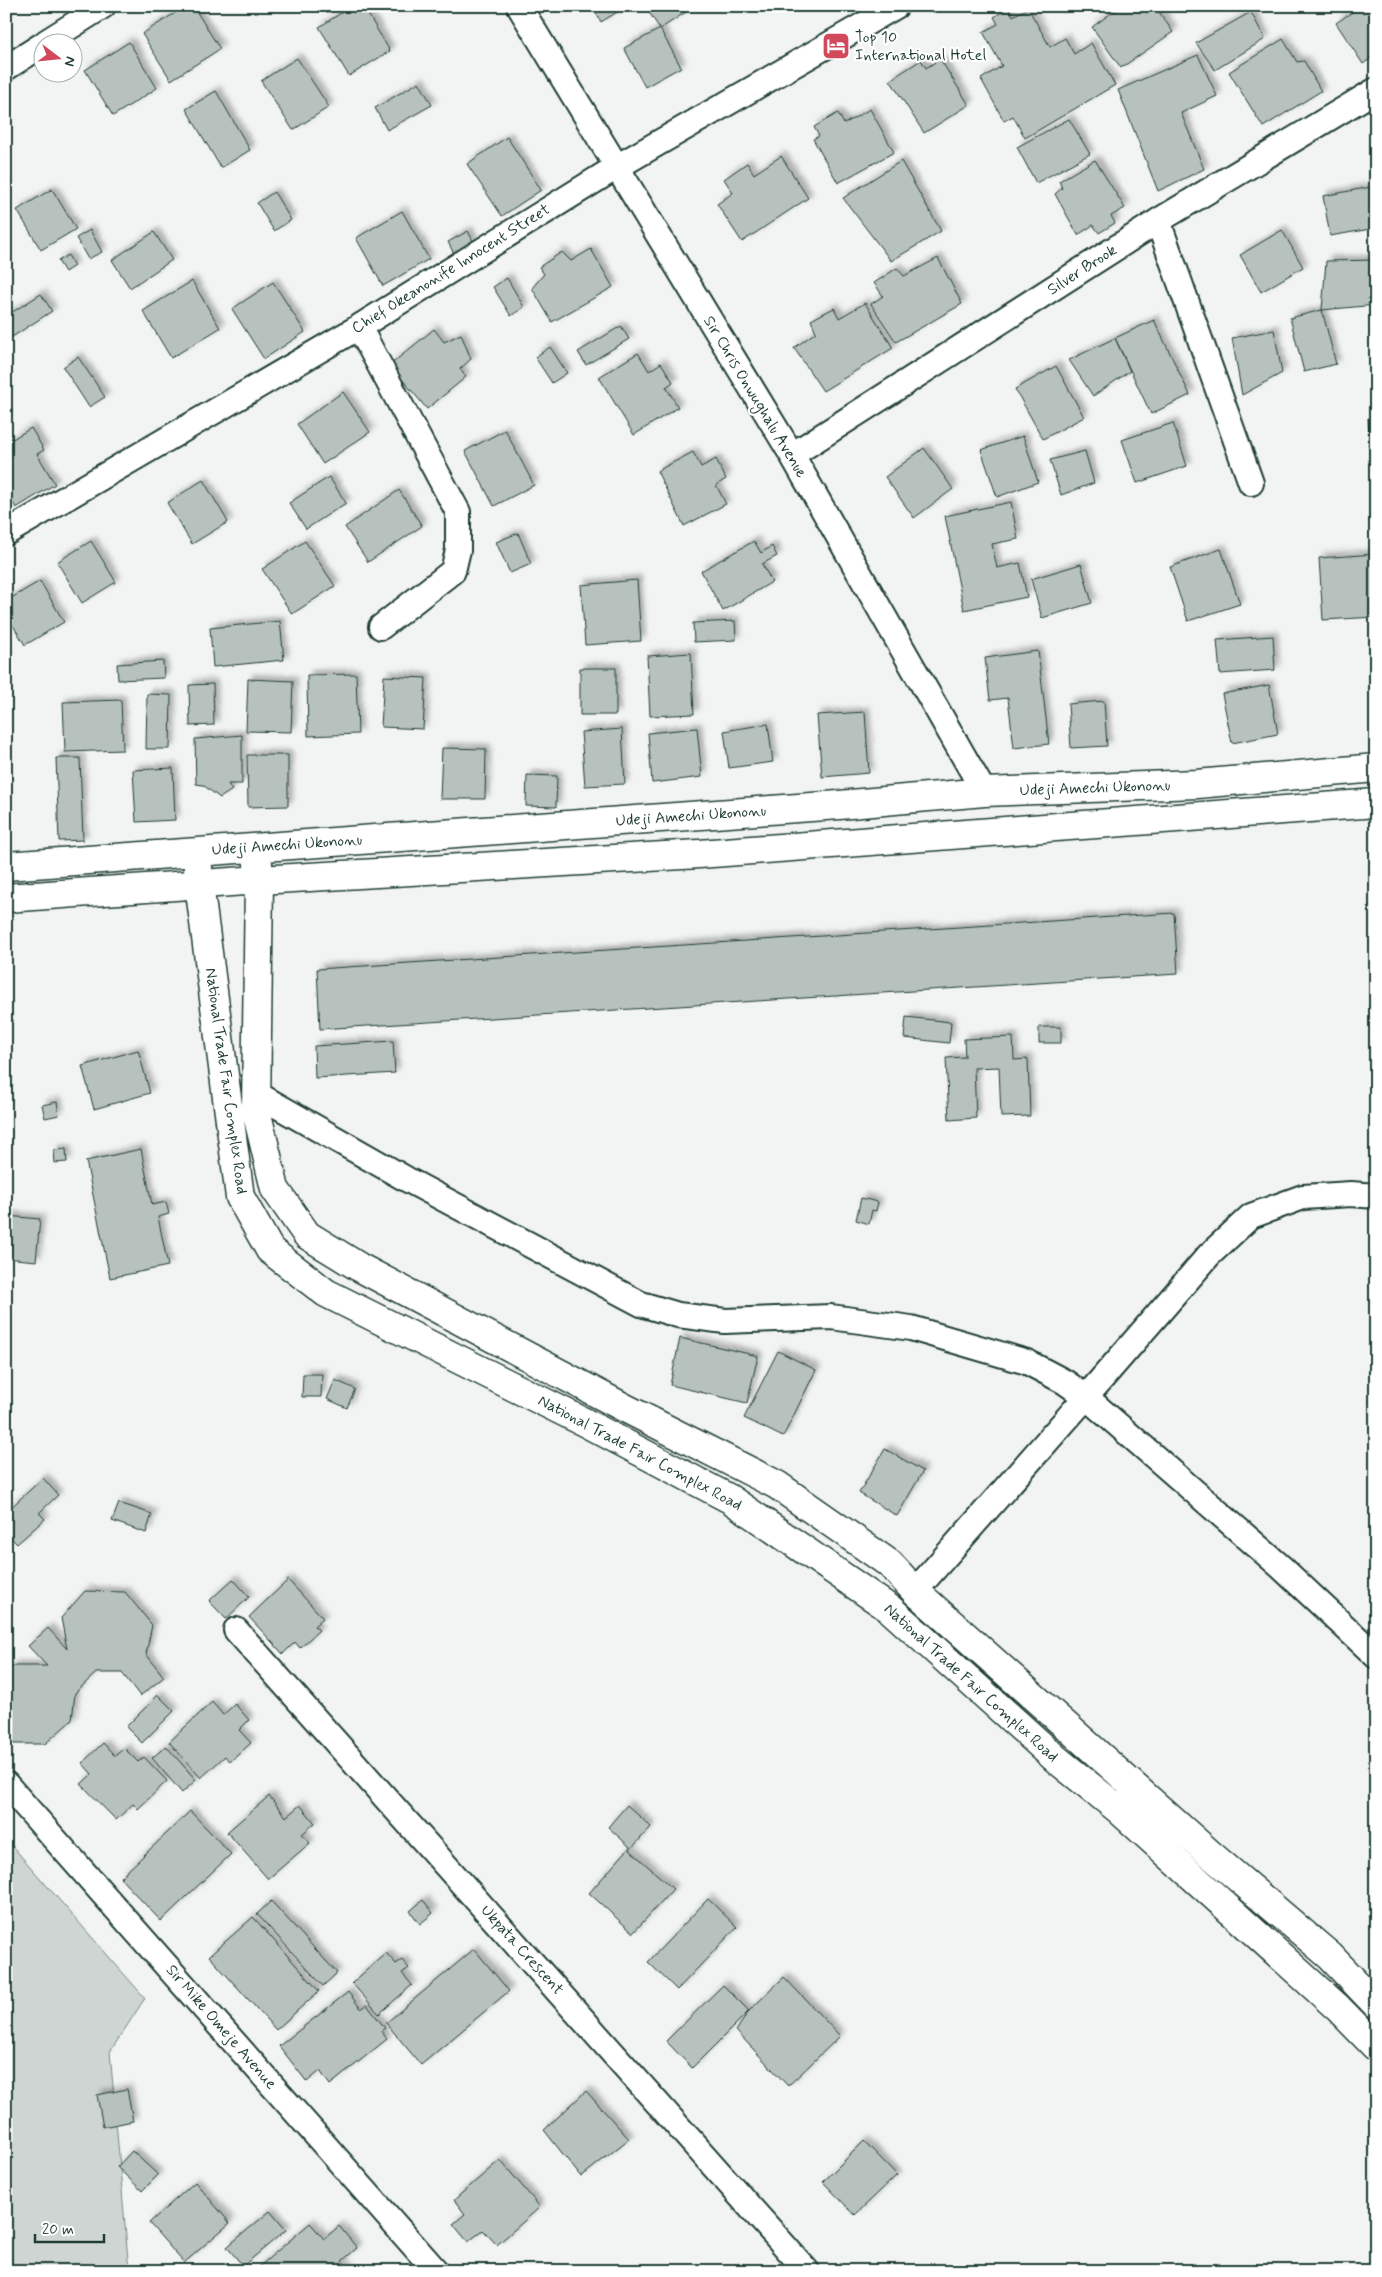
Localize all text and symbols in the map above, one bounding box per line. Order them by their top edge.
place label: Top 10 International Hotel [855,27,986,66]
hotel icon: Top 10 International Hotel [821,31,851,61]
north arrow [32,32,82,82]
text: N [60,54,79,68]
street label: Chief Okeanonife Innocent Street [348,199,554,339]
street label: Silver Brook [1043,240,1121,300]
street label: Sir Chris Onwughalu Avenue [697,312,812,483]
street label: Udeji Amechi Ukononu [1019,775,1171,801]
street label: Udeji Amechi Ukononu [615,800,767,832]
street label: Udeji Amechi Ukononu [211,829,363,861]
street label: National Trade Fair Complex Road [200,967,252,1195]
street label: National Trade Fair Complex Road [534,1390,746,1516]
street label: National Trade Fair Complex Road [879,1599,1063,1767]
street label: Ukpata Crescent [476,1900,568,2000]
street label: Sir Mike Omeje Avenue [161,1960,281,2094]
scale bar [35,2212,104,2244]
text: 20 m [42,2220,74,2240]

